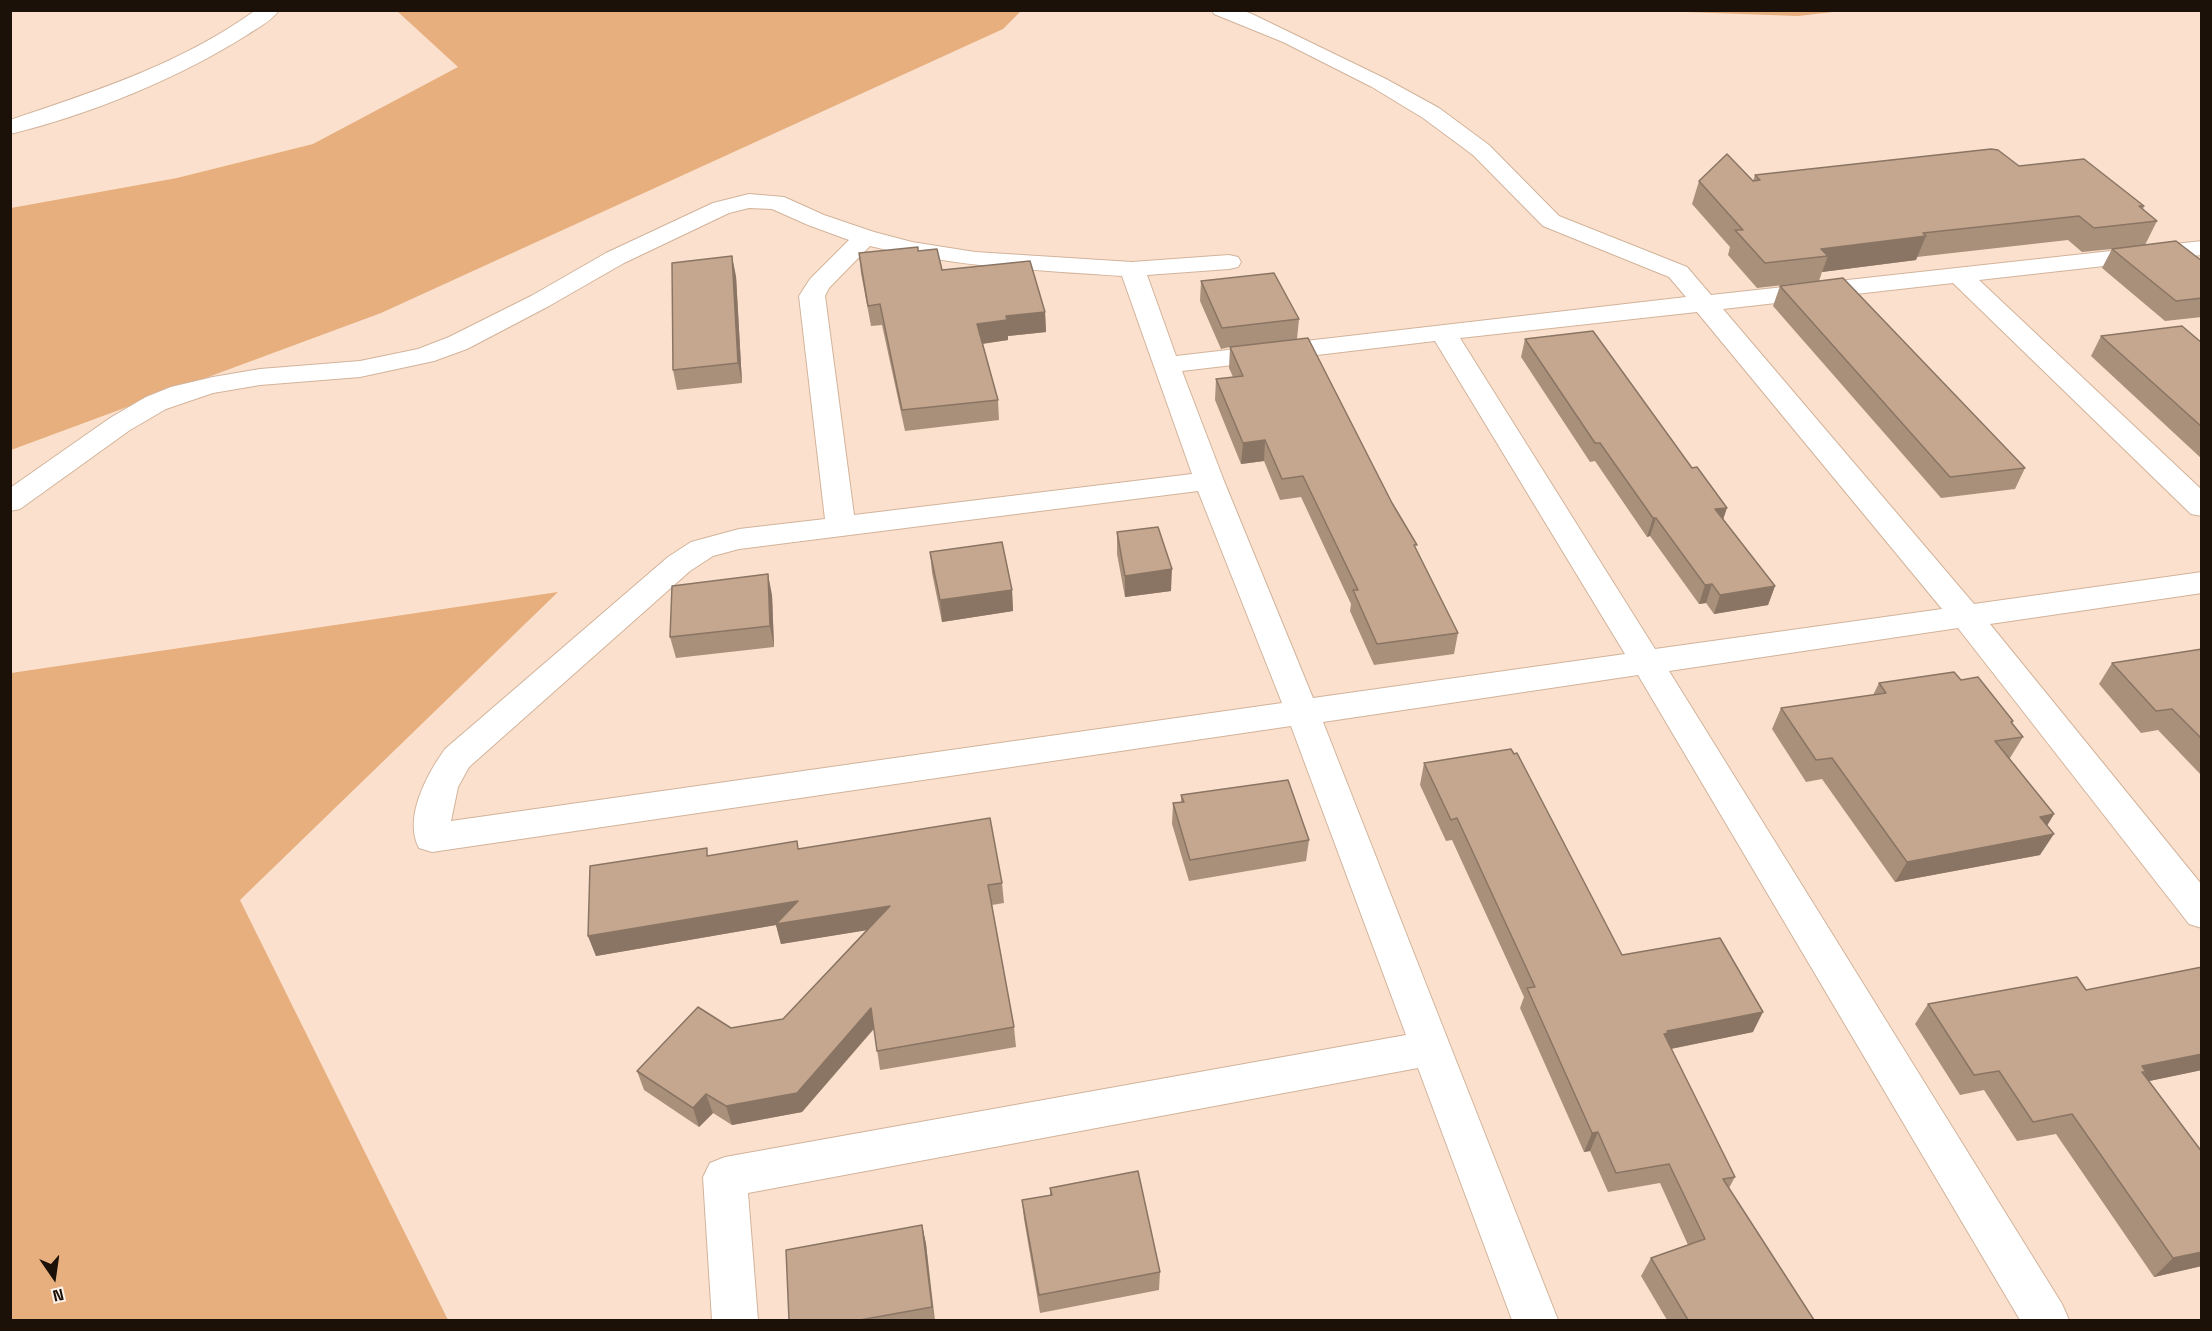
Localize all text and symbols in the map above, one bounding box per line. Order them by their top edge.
north arrow [24,1247,84,1307]
text: N [51,1284,66,1306]

